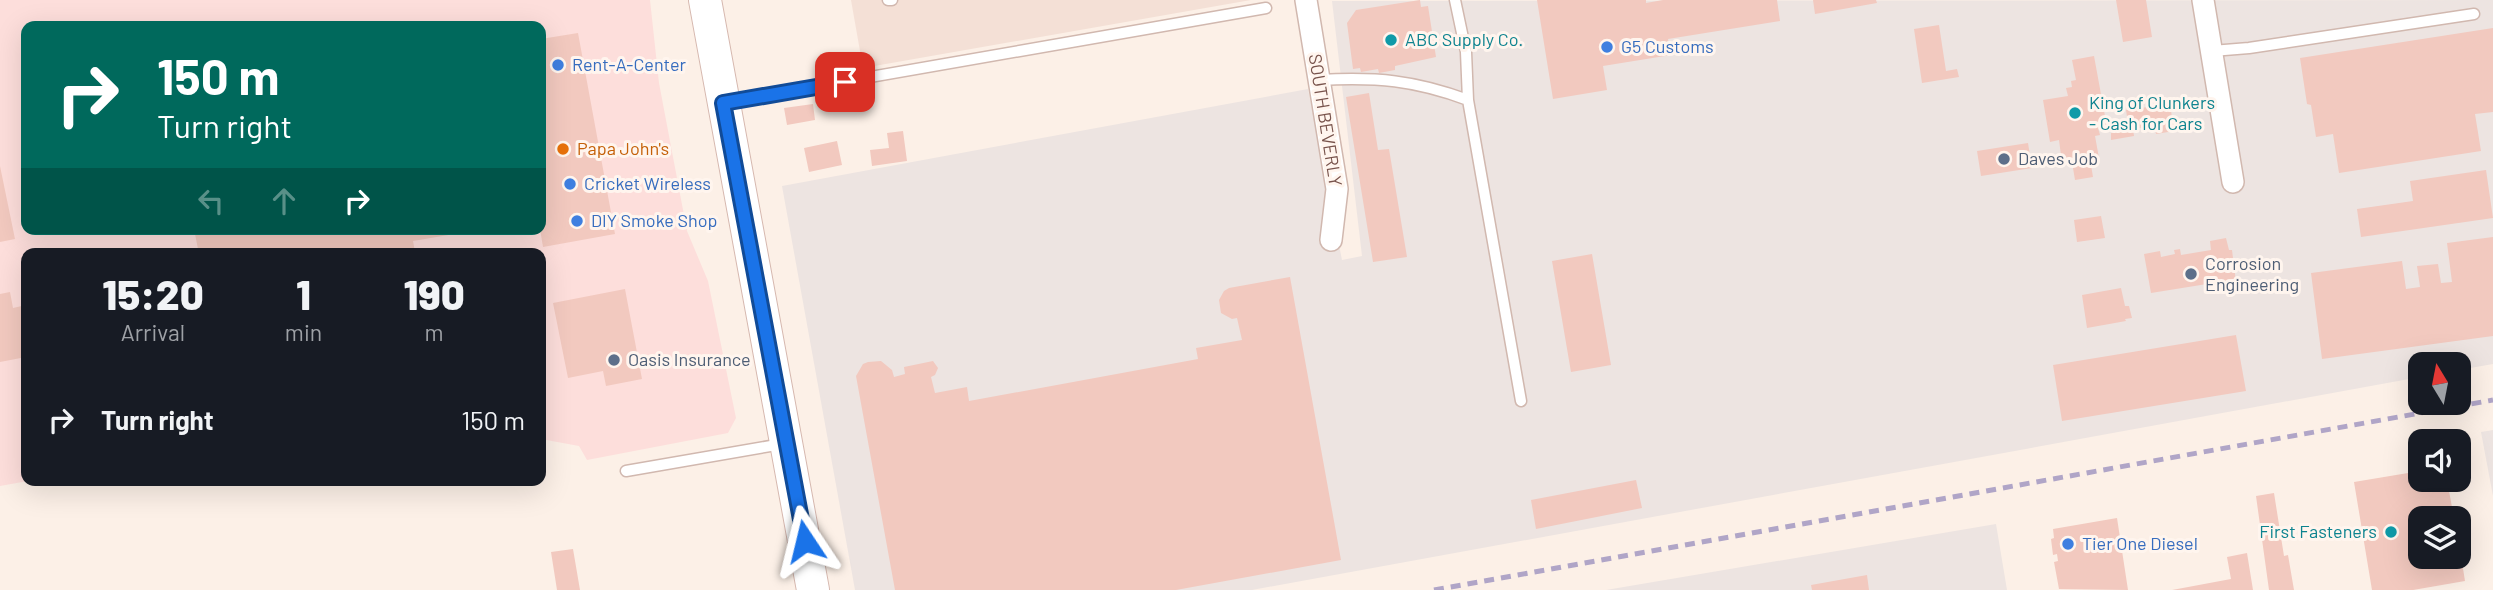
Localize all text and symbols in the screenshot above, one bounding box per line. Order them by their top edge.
place label: ABC Supply Co. [1405,28,1523,50]
marker: ABC Supply Co. [1383,32,1399,48]
place label: G5 Customs [1621,35,1714,57]
marker: G5 Customs [1599,39,1615,55]
text: 150 m [157,46,279,105]
icon: right [42,49,133,140]
pin [815,52,875,112]
street label: SOUTH BEVERLY [1305,52,1347,188]
place label: Rent-A-Center [572,53,686,75]
marker: Rent-A-Center [550,57,566,73]
icon: arrive [826,63,864,101]
place label: King of Clunkers - Cash for Cars [2089,91,2215,134]
marker: King of Clunkers - Cash for Cars [2067,105,2083,121]
text: Turn right [157,106,292,144]
place label: Papa John's [577,137,669,159]
marker: Papa John's [555,141,571,157]
place label: Daves Job [2018,147,2098,169]
marker: Daves Job [1996,151,2012,167]
place label: Cricket Wireless [584,172,711,194]
marker: Cricket Wireless [562,176,578,192]
icon: left [192,182,230,220]
icon: ahead [265,182,303,220]
icon: right [338,182,376,220]
place label: DIY Smoke Shop [591,209,717,231]
marker: DIY Smoke Shop [569,213,585,229]
place label: Corrosion Engineering [2205,252,2299,295]
marker: Corrosion Engineering [2183,266,2199,282]
text: 15:20 [102,268,204,318]
text: 1 [296,268,311,318]
text: 190 [403,268,465,318]
text: Arrival [121,318,185,346]
text: min [285,318,322,346]
text: m [425,318,444,346]
place label: Oasis Insurance [628,348,751,370]
marker: Oasis Insurance [606,352,622,368]
north arrow [2408,352,2471,415]
map controls [2408,352,2471,569]
icon: right [42,401,80,439]
text: Turn right [101,404,214,435]
text: 150 m [461,404,525,435]
button: sound [2408,429,2471,492]
position arrow [768,504,842,578]
button: layers [2408,506,2471,569]
place label: First Fasteners [2259,520,2377,542]
marker: First Fasteners [2383,524,2399,540]
place label: Tier One Diesel [2082,532,2198,554]
marker: Tier One Diesel [2060,536,2076,552]

